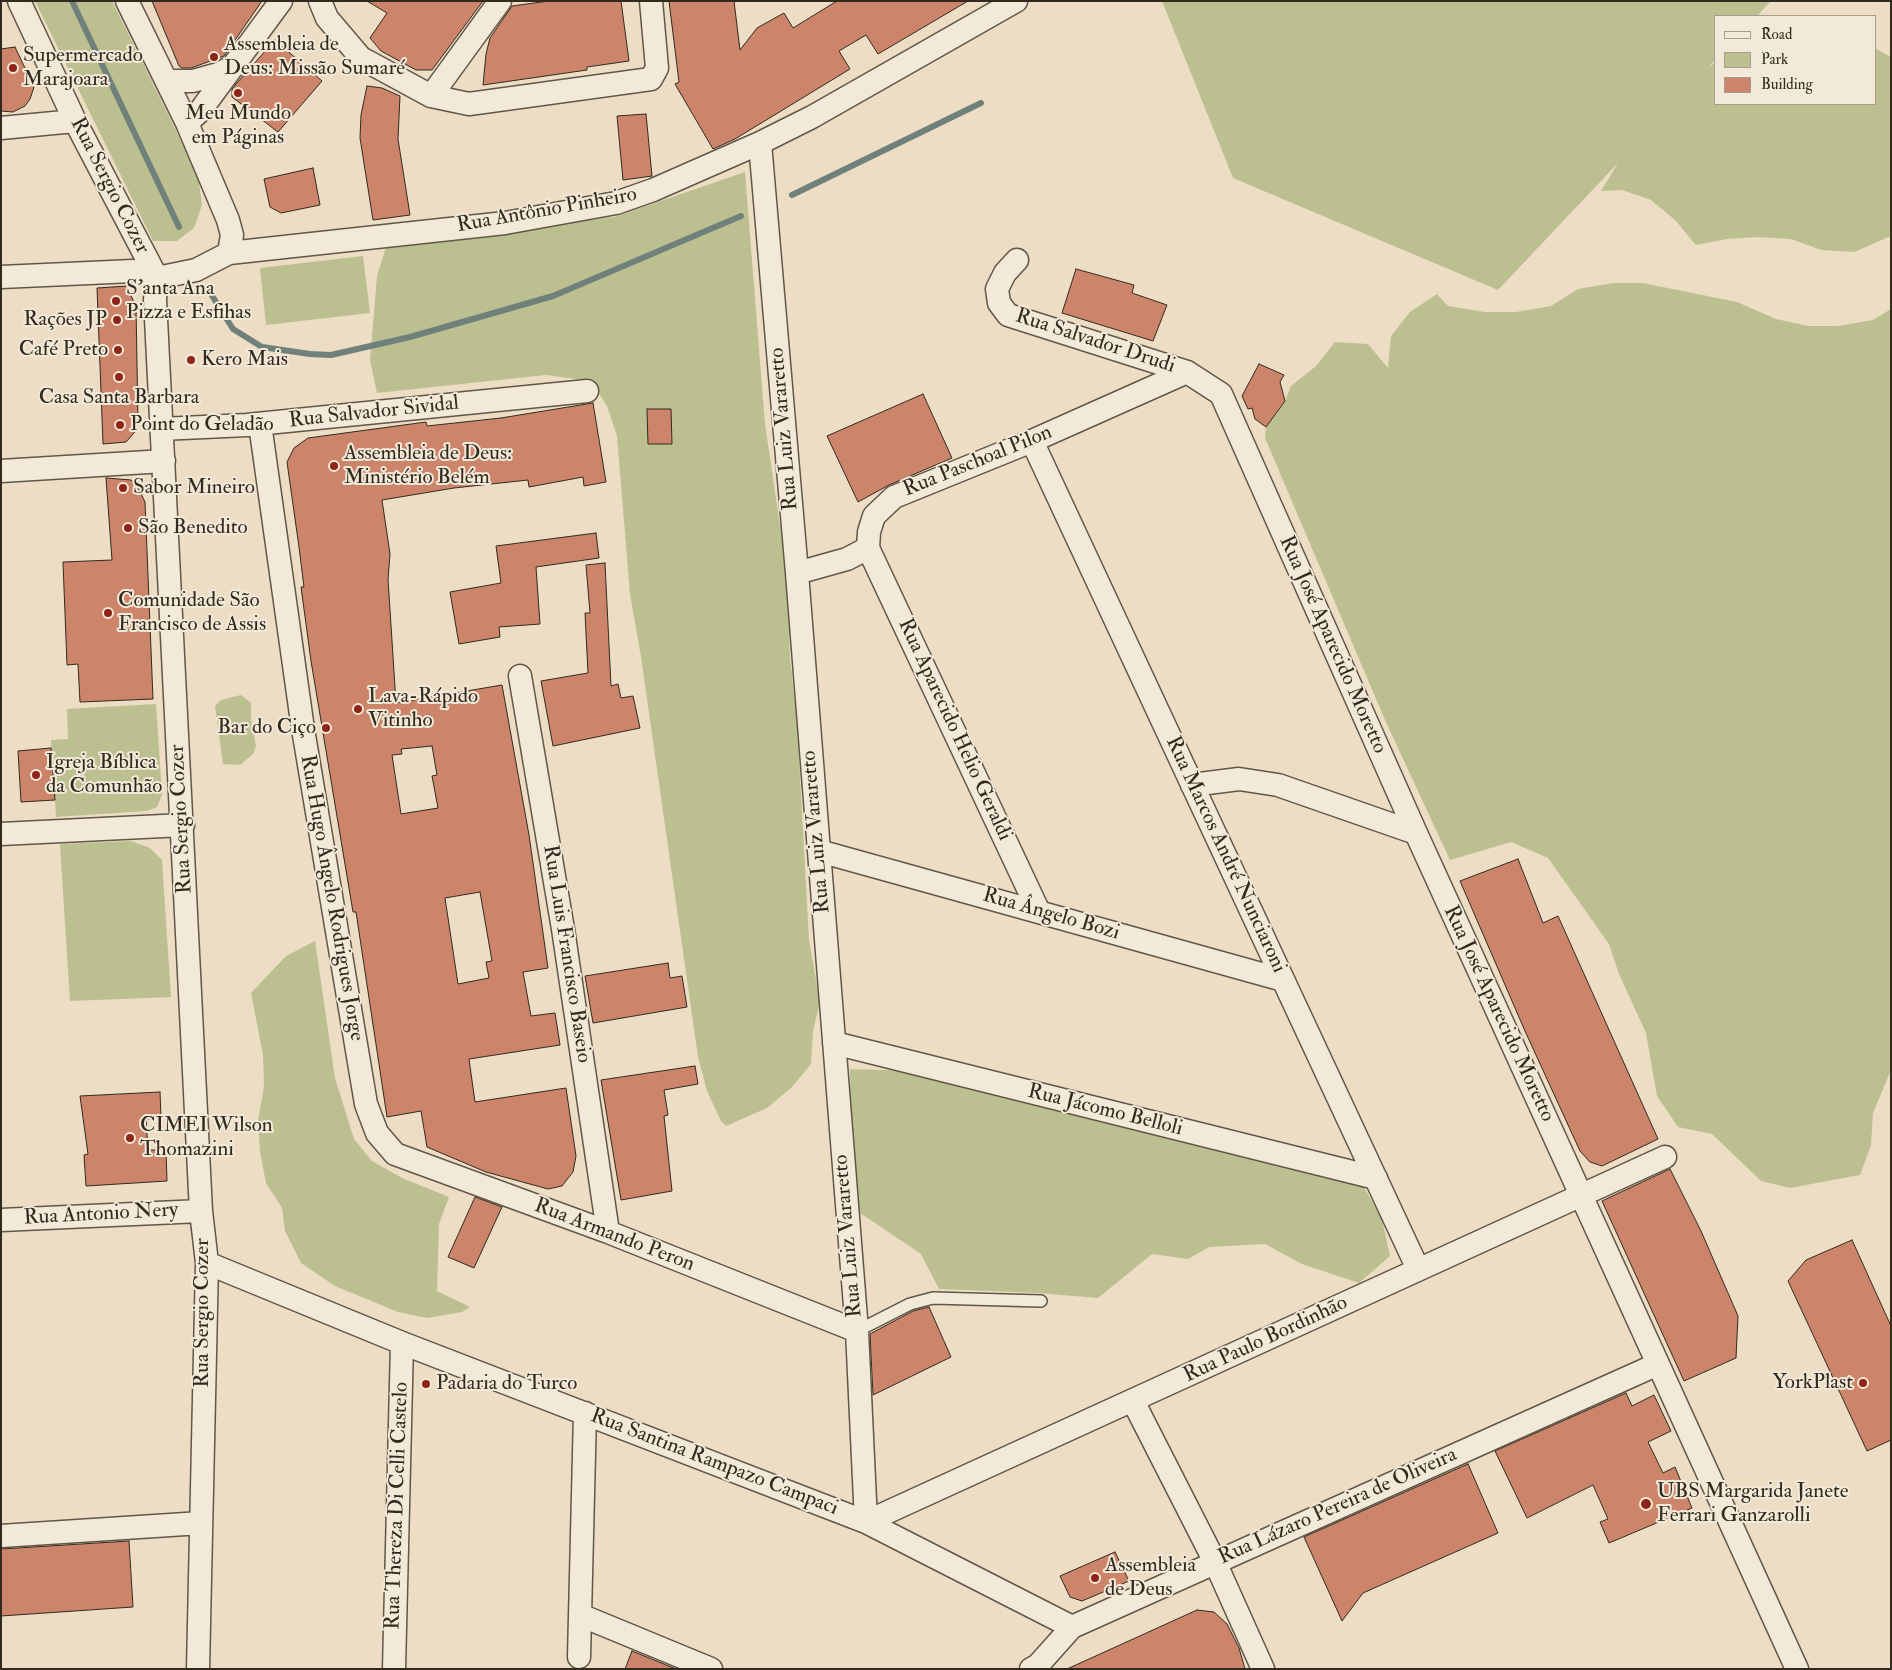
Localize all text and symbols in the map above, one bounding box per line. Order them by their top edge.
legend [1714,15,1877,105]
text: Road [1761,25,1792,44]
place label: Assembleia de Deus: Missão Sumaré [224,32,405,82]
place label: Supermercado Marajoara [23,43,143,93]
text: Park [1761,50,1788,69]
marker: Assembleia de Deus: Missão Sumaré [208,51,220,63]
marker: Supermercado Marajoara [7,62,19,74]
text: Building [1761,75,1813,94]
marker: Meu Mundo em Páginas [232,87,244,99]
place label: Meu Mundo em Páginas [185,101,291,151]
street label: Rua Sergio Cozer [64,114,154,258]
street label: Rua Antônio Pinheiro [455,183,639,239]
place label: S'anta Ana Pizza e Esfihas [126,276,251,326]
marker: S'anta Ana Pizza e Esfihas [110,295,122,307]
street label: Rua Salvador Drudi [1012,304,1178,380]
place label: Rações JP [24,307,107,333]
marker: Rações JP [111,314,123,326]
place label: Café Preto [19,337,108,363]
marker: Café Preto [112,344,124,356]
place label: Kero Mais [201,347,288,373]
street label: Rua Luiz Vararetto [765,347,805,511]
marker: Kero Mais [185,354,197,366]
marker: Casa Santa Barbara [113,371,125,383]
place label: Casa Santa Barbara [39,385,199,411]
street label: Rua Salvador Sividal [288,392,460,434]
place label: Point do Geladão [130,412,274,438]
marker: Point do Geladão [114,419,126,431]
street label: Rua Paschoal Pilon [900,421,1056,503]
place label: Assembleia de Deus: Ministério Belém [344,441,512,491]
marker: Assembleia de Deus: Ministério Belém [328,460,340,472]
place label: Sabor Mineiro [133,475,255,501]
marker: Sabor Mineiro [117,482,129,494]
place label: São Benedito [138,515,248,541]
marker: São Benedito [122,522,134,534]
street label: Rua José Aparecido Moretto [1273,532,1391,758]
place label: Comunidade São Francisco de Assis [118,588,266,638]
marker: Comunidade São Francisco de Assis [102,607,114,619]
street label: Rua Aparecido Helio Geraldi [891,615,1017,845]
place label: Lava-Rápido Vitinho [368,684,478,734]
marker: Lava-Rápido Vitinho [352,703,364,715]
place label: Bar do Ciço [217,715,316,741]
marker: Bar do Ciço [320,722,332,734]
street label: Rua Marcos André Nunciaroni [1159,733,1291,977]
street label: Rua Sergio Cozer [166,744,198,894]
place label: Igreja Bíblica da Comunhão [46,750,162,800]
street label: Rua Luiz Vararetto [797,750,837,914]
street label: Rua Hugo Ângelo Rodrigues Jorge [293,753,369,1043]
marker: Igreja Bíblica da Comunhão [30,769,42,781]
street label: Rua Luis Francisco Baseio [536,843,596,1065]
street label: Rua Ângelo Bozi [980,883,1122,947]
street label: Rua José Aparecido Moretto [1437,902,1559,1126]
street label: Rua Jácomo Belloli [1025,1080,1185,1142]
place label: CIMEI Wilson Thomazini [140,1113,273,1163]
marker: CIMEI Wilson Thomazini [124,1132,136,1144]
street label: Rua Luiz Vararetto [829,1154,869,1318]
street label: Rua Armando Peron [530,1194,698,1278]
street label: Rua Antonio Nery [23,1198,179,1232]
street label: Rua Sergio Cozer [190,1238,216,1388]
street label: Rua Paulo Bordinhão [1180,1291,1352,1389]
place label: YorkPlast [1772,1370,1853,1396]
place label: Padaria do Turco [436,1371,577,1397]
marker: YorkPlast [1857,1377,1869,1389]
marker: Padaria do Turco [420,1378,432,1390]
street label: Rua Thereza Di Celli Castelo [381,1382,415,1630]
street label: Rua Santina Rampazo Campaci [587,1404,841,1522]
street label: Rua Lázaro Pereira de Oliveira [1215,1443,1461,1571]
place label: UBS Margarida Janete Ferrari Ganzarolli [1657,1479,1849,1529]
marker: UBS Margarida Janete Ferrari Ganzarolli [1639,1497,1653,1511]
place label: Assembleia de Deus [1105,1553,1196,1603]
marker: Assembleia de Deus [1089,1572,1101,1584]

